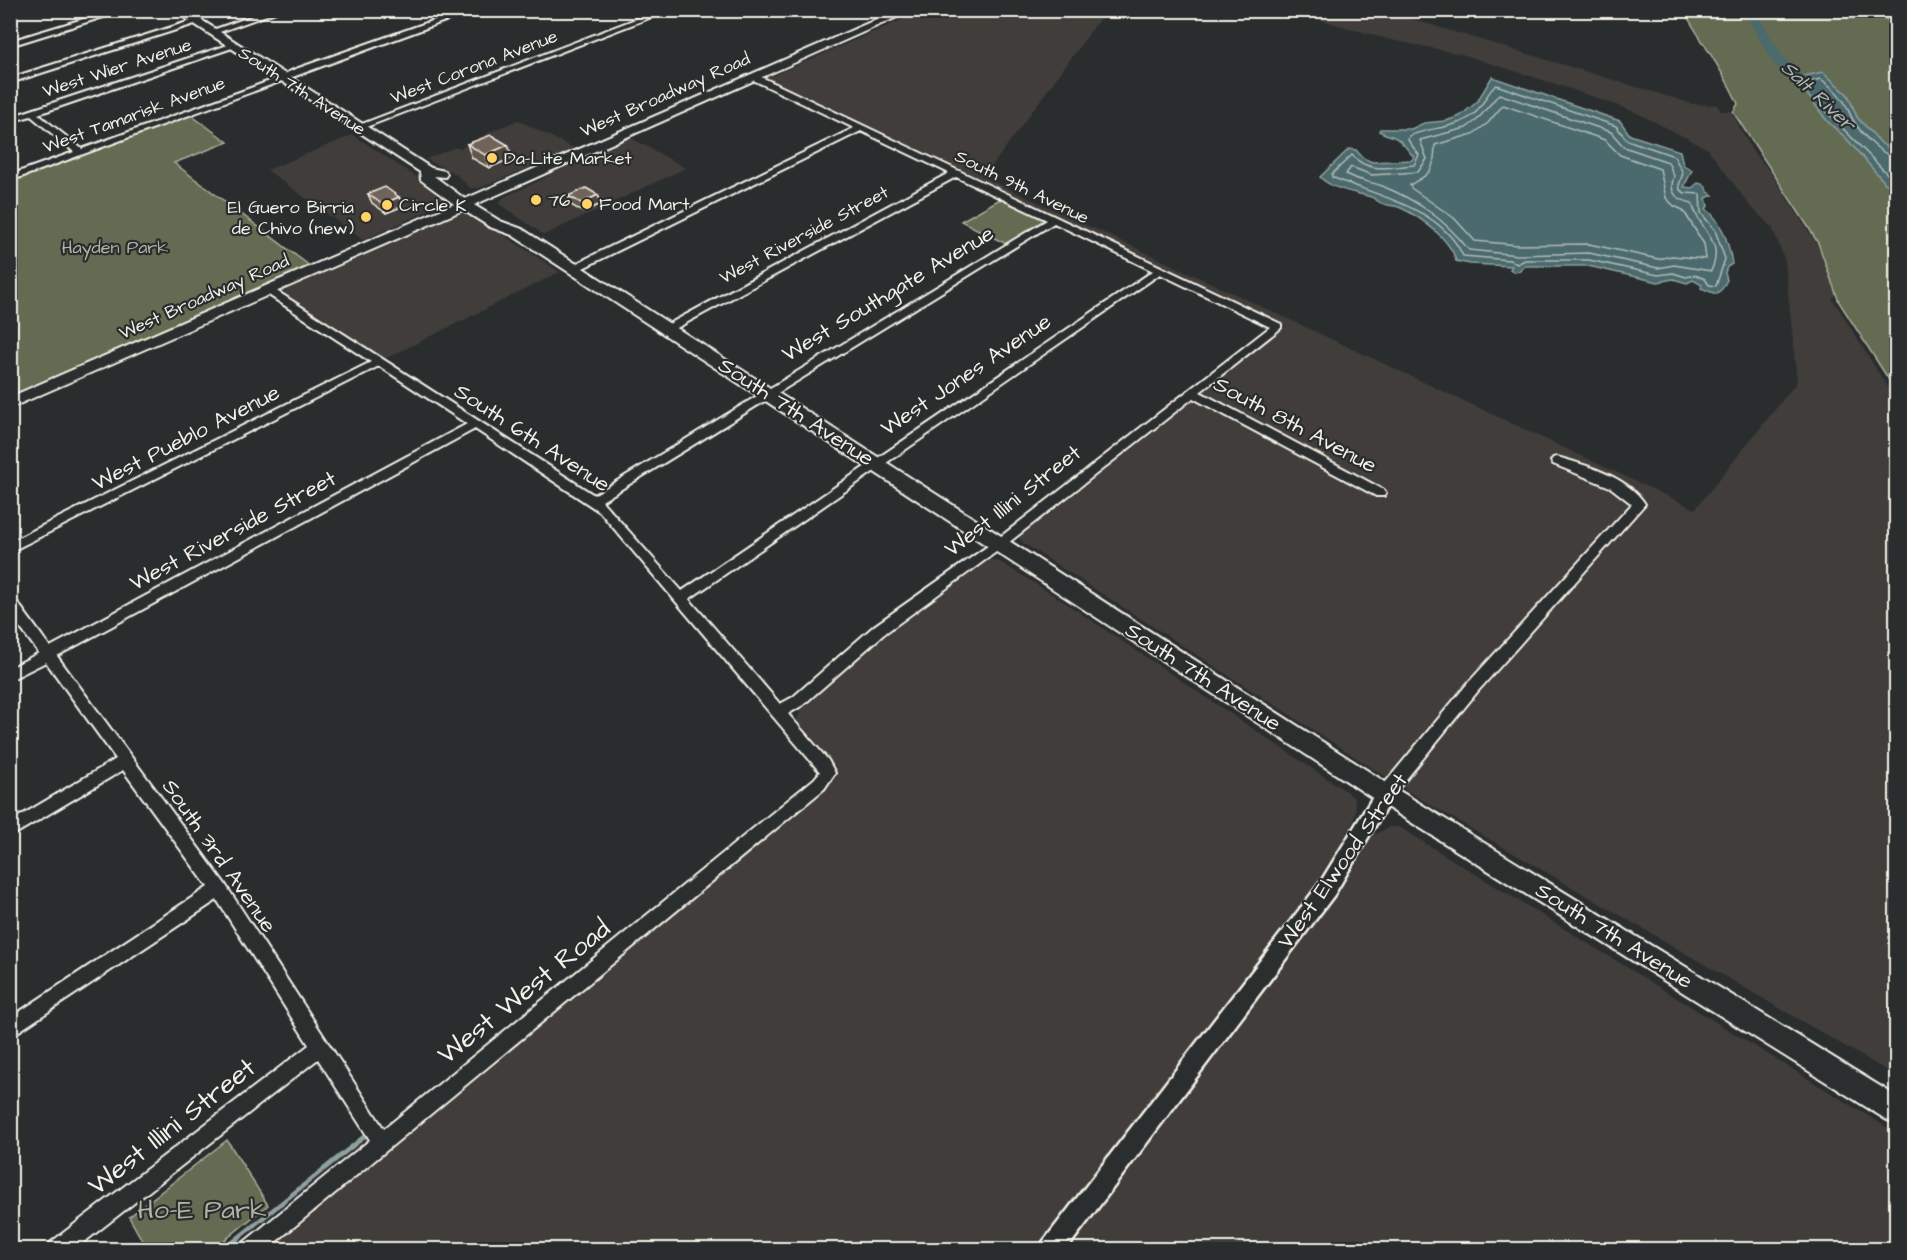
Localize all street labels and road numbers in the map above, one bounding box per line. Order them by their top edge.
street label: West Corona Avenue [387,24,561,110]
street label: West Wier Avenue [39,32,195,104]
street label: South 7th Avenue [233,40,371,142]
street label: West Broadway Road [576,46,754,145]
street label: West Tamarisk Avenue [39,70,229,160]
street label: South 9th Avenue [951,144,1093,230]
street label: West Riverside Street [715,179,894,290]
street label: West Southgate Avenue [776,218,1000,371]
street label: West Broadway Road [115,248,293,347]
street label: West Jones Avenue [875,306,1057,444]
street label: South 7th Avenue [712,350,880,474]
street label: South 8th Avenue [1208,369,1382,481]
street label: South 6th Avenue [448,376,616,500]
street label: West Pueblo Avenue [87,377,285,499]
street label: West Illini Street [938,438,1088,564]
street label: West Riverside Street [124,463,342,599]
street label: South 7th Avenue [1119,615,1287,739]
street label: West Elwood Street [1271,767,1415,955]
street label: South 3rd Avenue [154,773,284,939]
street label: South 7th Avenue [1530,875,1699,997]
street label: West West Road [429,910,619,1074]
street label: West Illini Street [80,1049,264,1205]

